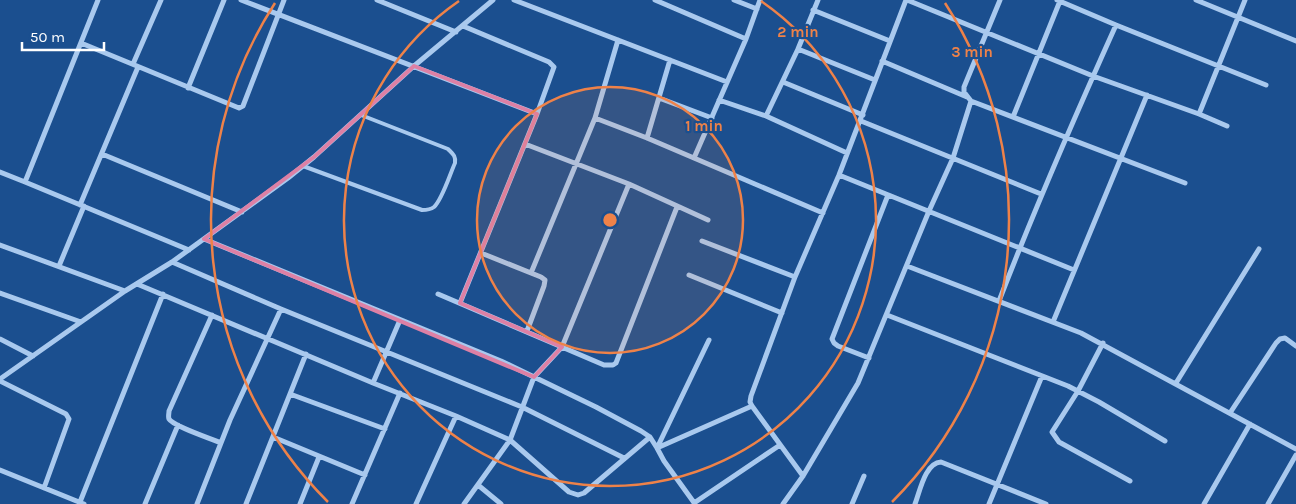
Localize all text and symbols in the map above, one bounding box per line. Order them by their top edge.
scale bar [22,20,105,52]
text: 2 min [777,23,819,41]
text: 50 m [30,28,65,46]
text: 3 min [951,43,993,61]
text: 1 min [685,117,723,135]
centre of rings [601,211,619,229]

